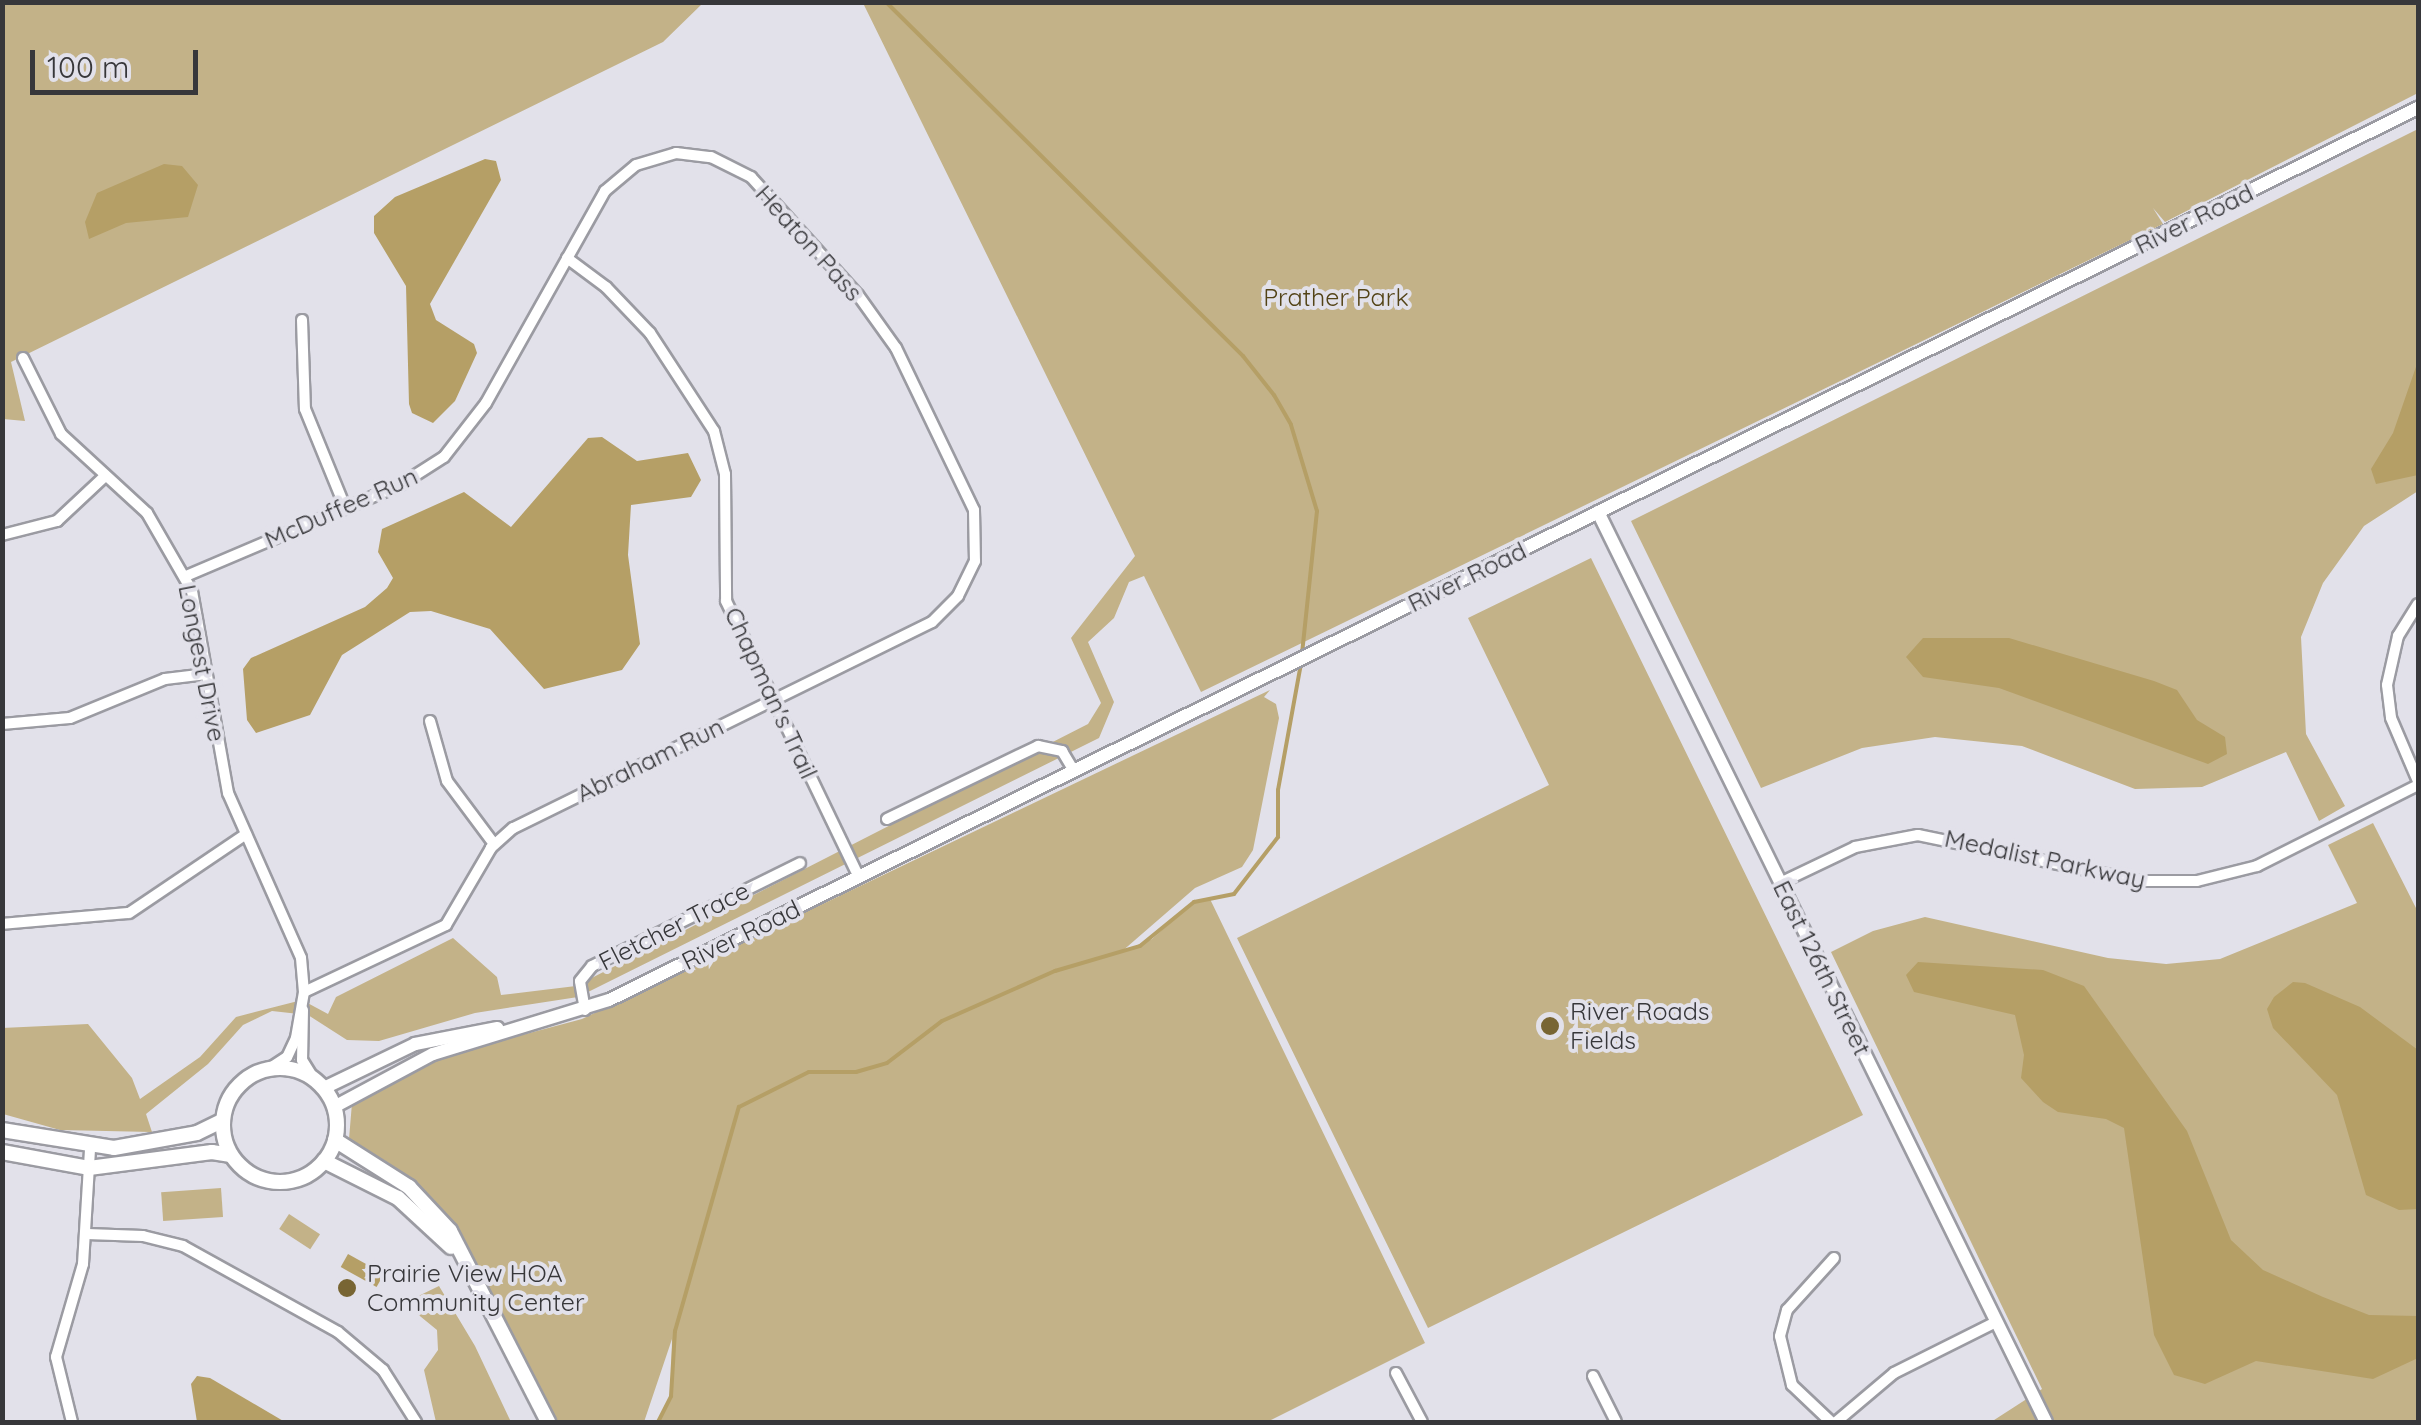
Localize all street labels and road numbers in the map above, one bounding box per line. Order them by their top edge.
street label: River Road [2130,178,2258,260]
street label: Heaton Pass [749,179,869,307]
street label: McDuffee Run [260,461,422,555]
street label: River Road [1403,536,1531,618]
street label: Longest Drive [172,582,232,744]
street label: Chapman's Trail [718,602,824,784]
street label: Abraham Run [572,711,728,809]
street label: Medalist Parkway [1942,823,2148,895]
street label: Fletcher Trace [594,875,754,977]
street label: East 126th Street [1767,876,1877,1060]
street label: River Road [677,894,805,976]

